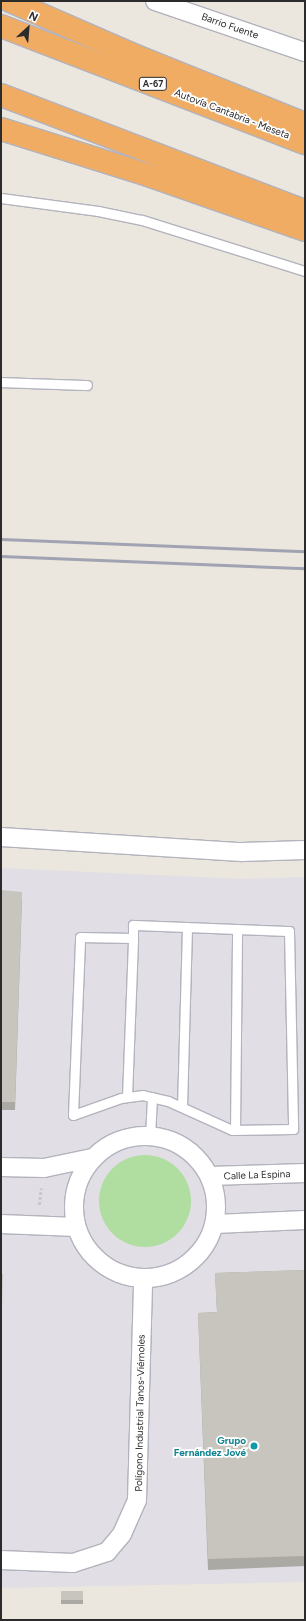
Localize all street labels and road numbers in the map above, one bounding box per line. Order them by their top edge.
street label: Barrio Fuente [200,11,260,41]
road number: A-67 [138,77,168,91]
street label: Autovía Cantabria - Meseta [173,86,291,142]
street label: Calle La Espina [223,1168,291,1182]
street label: Polígono Industrial Tanos-Viérnoles [133,1334,147,1492]

